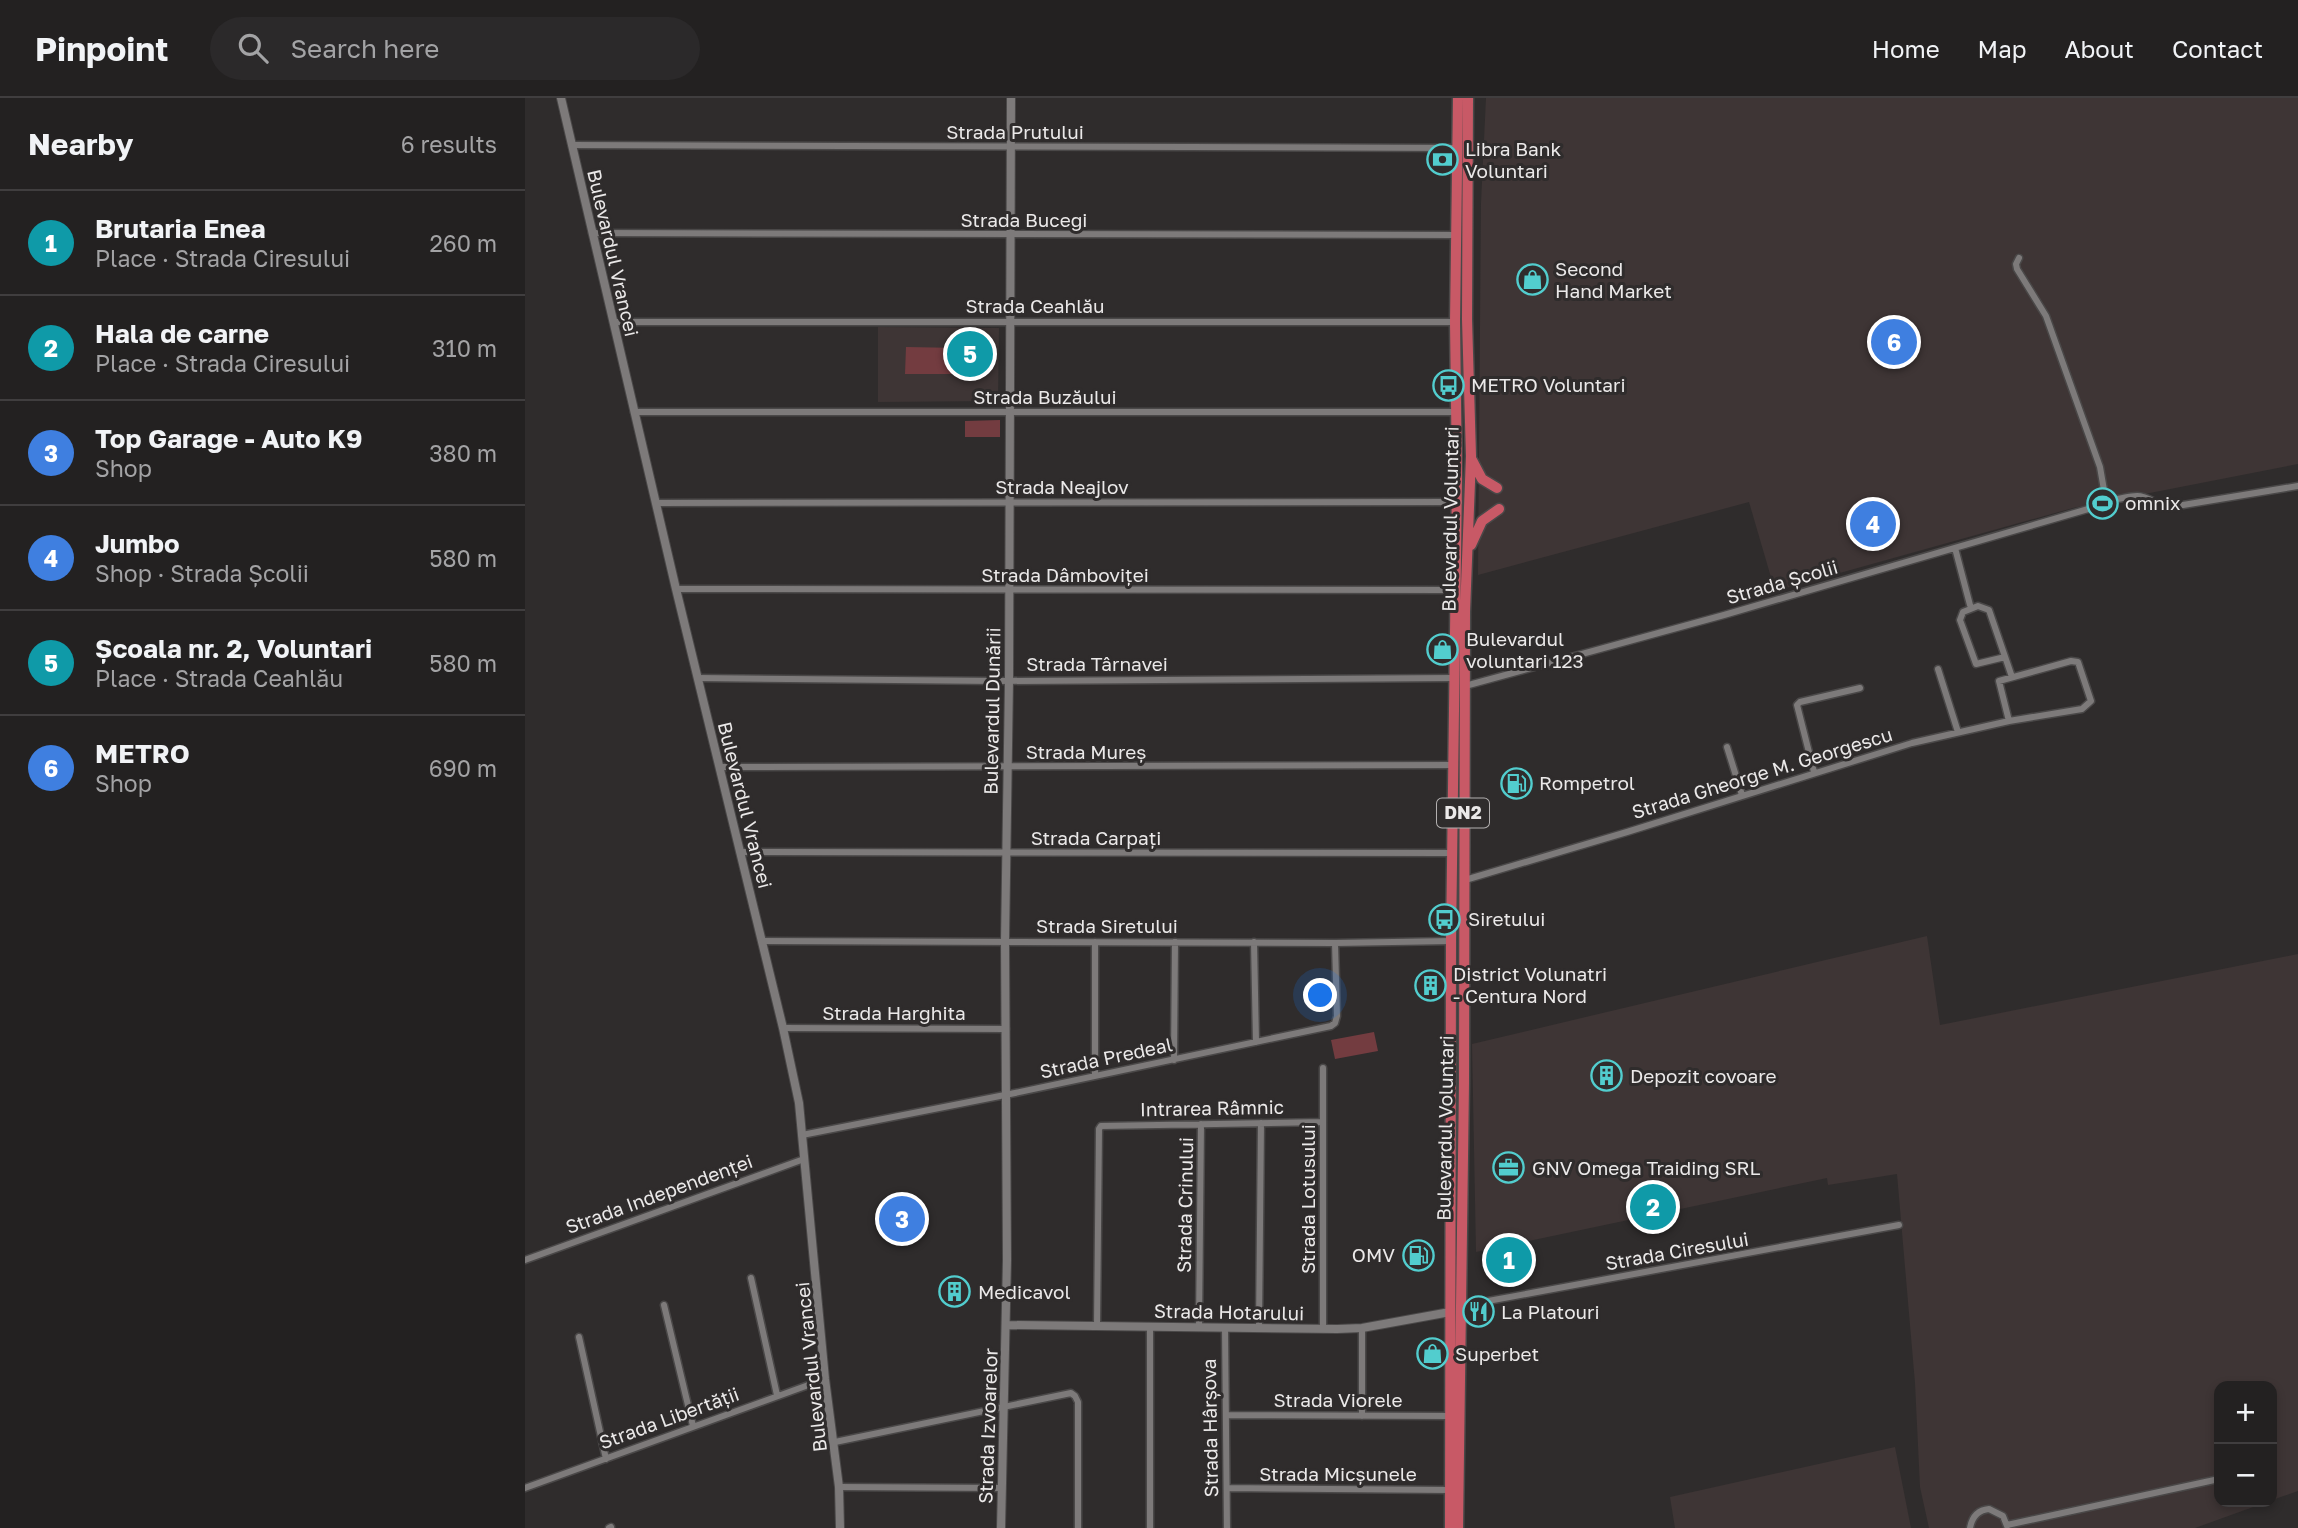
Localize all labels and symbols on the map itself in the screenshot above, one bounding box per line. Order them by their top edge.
street label: Strada Prutului [946,120,1084,143]
place label: Libra Bank Voluntari [1465,137,1561,182]
bank icon: Libra Bank Voluntari [1425,143,1459,177]
street label: Bulevardul Vrancei [583,167,644,339]
street label: Strada Bucegi [961,208,1087,231]
place label: Second Hand Market [1555,257,1672,302]
shop icon: Second Hand Market [1515,263,1549,297]
street label: Strada Ceahlău [965,294,1105,317]
pin: 6 [1871,316,1917,368]
pin: 5 [947,328,993,380]
bus stop icon: METRO Voluntari [1431,368,1465,402]
place label: METRO Voluntari [1471,373,1626,396]
street label: Strada Buzăului [973,385,1117,408]
street label: Bulevardul Voluntari [1436,426,1463,612]
street label: Strada Neajlov [995,475,1129,498]
sports icon: omnix [2085,486,2119,520]
place label: omnix [2125,491,2180,514]
pin: 4 [1850,498,1896,550]
street label: Strada Școlii [1724,555,1840,608]
street label: Strada Dâmboviței [981,563,1149,586]
street label: Bulevardul Dunării [979,627,1004,795]
place label: Bulevardul voluntari 123 [1466,627,1584,672]
shop icon: Bulevardul voluntari 123 [1426,633,1460,667]
street label: Strada Târnavei [1026,652,1168,675]
street label: Bulevardul Vrancei [714,719,777,891]
street label: Strada Gheorge M. Georgescu [1629,722,1895,823]
street label: Strada Mureș [1026,740,1146,763]
fuel station icon: Rompetrol [1499,766,1533,800]
place label: Rompetrol [1539,771,1635,794]
road number: DN2 [1437,798,1489,828]
street label: Strada Carpați [1031,826,1161,849]
bus stop icon: Siretului [1428,902,1462,936]
place label: Siretului [1468,907,1545,930]
street label: Strada Siretului [1036,914,1178,937]
place label: District Volunatri - Centura Nord [1453,962,1607,1007]
building icon: District Volunatri - Centura Nord [1413,968,1447,1002]
your location [1303,978,1337,1012]
street label: Strada Harghita [822,1001,966,1024]
street label: Strada Predeal [1038,1032,1174,1083]
street label: Bulevardul Voluntari [1431,1035,1458,1221]
building icon: Depozit covoare [1590,1059,1624,1093]
place label: Depozit covoare [1630,1064,1777,1087]
street label: Intrarea Râmnic [1140,1095,1284,1120]
street label: Strada Lotusului [1296,1124,1319,1274]
street label: Strada Crinului [1172,1137,1197,1273]
street label: Strada Independenței [562,1149,755,1238]
office icon: GNV Omega Traiding SRL [1492,1151,1526,1185]
place label: GNV Omega Traiding SRL [1532,1156,1760,1179]
pin: 2 [1630,1181,1676,1233]
pin: 3 [879,1193,925,1245]
street label: Strada Ciresului [1604,1227,1750,1274]
pin: 1 [1486,1234,1532,1286]
fuel station icon: OMV [1401,1238,1435,1272]
place label: OMV [1352,1243,1395,1266]
building icon: Medicavol [938,1275,972,1309]
place label: Medicavol [978,1280,1071,1303]
street label: Bulevardul Vrancei [790,1281,831,1453]
restaurant icon: La Platouri [1461,1295,1495,1329]
street label: Strada Hotarului [1154,1299,1304,1324]
place label: La Platouri [1501,1300,1600,1323]
shop icon: Superbet [1415,1337,1449,1371]
place label: Superbet [1455,1342,1539,1365]
street label: Strada Izvoarelor [973,1347,1002,1504]
street label: Strada Hârșova [1197,1358,1222,1498]
street label: Strada Libertății [596,1382,742,1453]
street label: Strada Viorele [1274,1388,1402,1411]
street label: Strada Micșunele [1259,1462,1417,1485]

